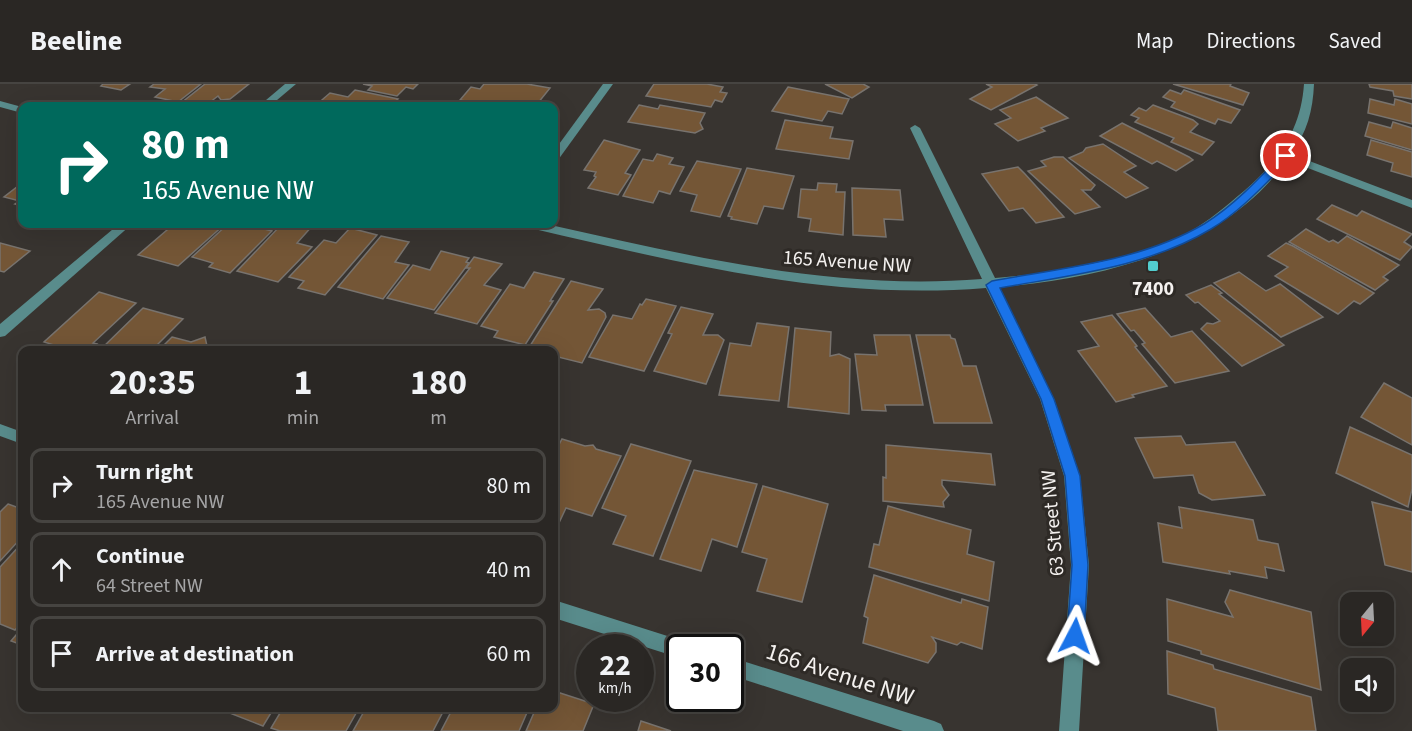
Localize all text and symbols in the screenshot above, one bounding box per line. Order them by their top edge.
text: Beeline [30,21,122,61]
text: Map [1136,26,1174,56]
text: Directions [1207,26,1295,56]
text: Saved [1328,26,1382,56]
text: 80 m [141,115,230,175]
icon: right [42,126,120,204]
pin [1260,130,1311,181]
icon: arrive [1269,139,1302,172]
text: 165 Avenue NW [141,171,314,210]
street label: 165 Avenue NW [782,244,912,280]
marker: 7400 [1146,259,1160,273]
place label: 7400 [1132,275,1174,303]
text: 20:35 [109,357,196,408]
text: 1 [293,357,312,408]
text: 180 [410,357,467,408]
text: Arrival [125,404,179,432]
text: min [287,404,319,432]
text: m [430,404,447,432]
text: Turn right [96,456,193,488]
street label: 63 Street NW [1034,468,1072,577]
icon: right [45,469,78,502]
text: 80 m [486,470,531,502]
text: 165 Avenue NW [96,488,224,516]
text: Continue [96,540,185,572]
icon: ahead [45,553,78,586]
text: 40 m [486,554,531,586]
text: 64 Street NW [96,572,203,600]
north arrow [1340,592,1394,646]
map controls [1340,592,1394,712]
position arrow [1043,604,1107,668]
speed limit sign: 30 [666,634,744,712]
street label: 166 Avenue NW [761,634,918,715]
icon: arrive [45,637,78,670]
text: Arrive at destination [96,638,294,670]
text: 60 m [486,638,531,670]
text: 22 [599,644,631,687]
button: sound [1340,658,1394,712]
text: km/h [598,678,632,699]

